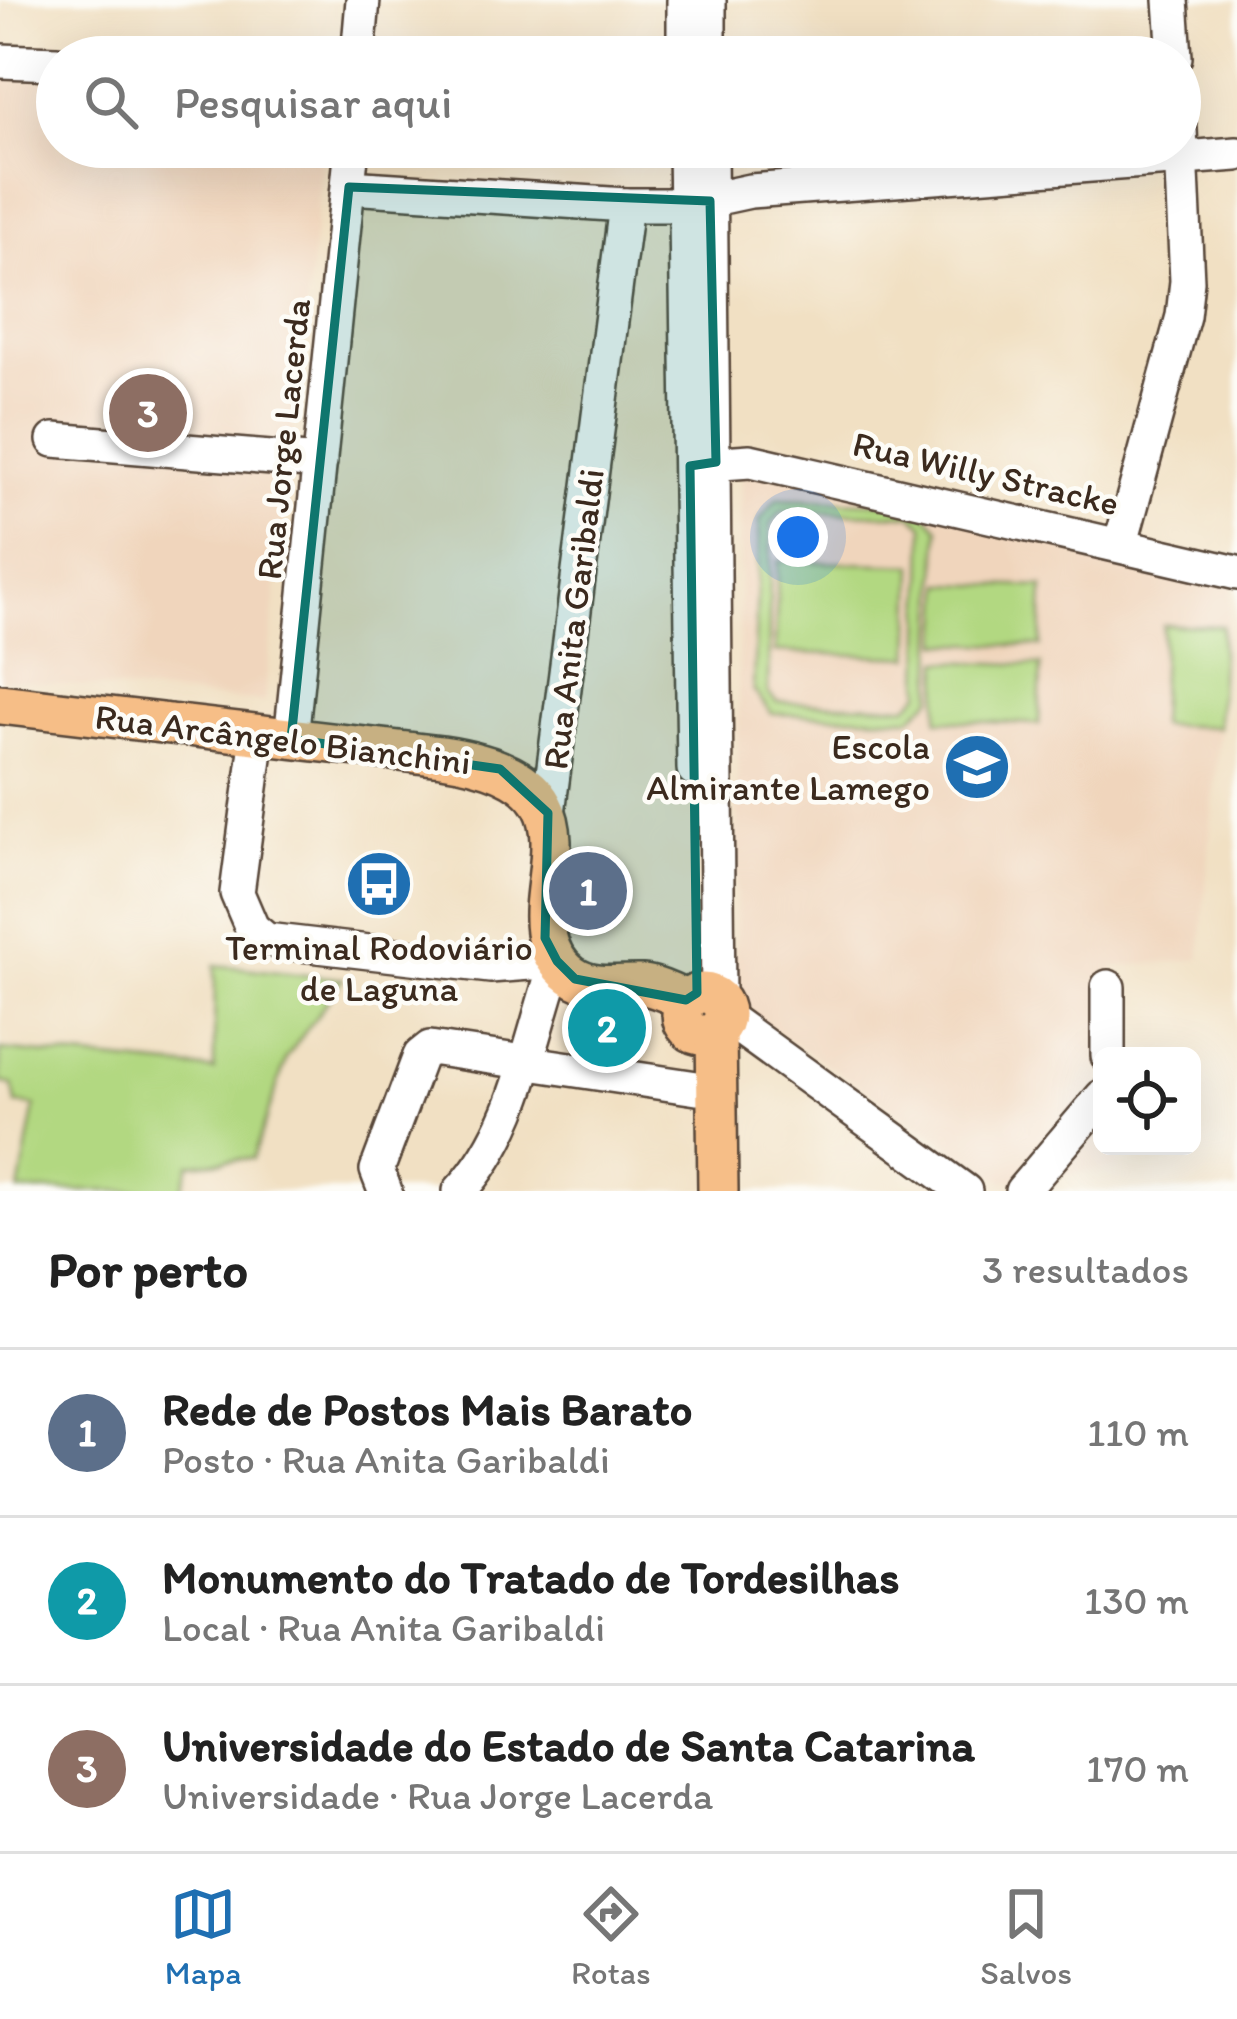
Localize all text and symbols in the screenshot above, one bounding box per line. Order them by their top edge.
search box [36,36,1201,168]
icon: search [78,69,144,135]
text: Pesquisar aqui [174,75,452,129]
street label: Rua Jorge Lacerda [247,296,319,582]
pin: 3 [109,368,187,458]
street label: Rua Willy Stracke [849,422,1123,524]
street label: Rua Anita Garibaldi [533,466,613,772]
your location [768,507,828,567]
street label: Rua Arcângelo Bianchini [93,695,473,783]
place label: Escola Almirante Lamego [646,725,930,809]
school or university icon: Escola Almirante Lamego [942,732,1012,802]
pin: 1 [549,846,627,936]
bus stop icon: Terminal Rodoviário de Laguna [344,849,414,919]
place label: Terminal Rodoviário de Laguna [225,926,533,1010]
pin: 2 [568,983,646,1073]
map controls [1093,1047,1201,1155]
button: locate [1093,1047,1201,1155]
text: Por perto [48,1239,248,1300]
text: 3 resultados [982,1246,1189,1293]
text: Rede de Postos Mais Barato [162,1382,692,1436]
text: 1 [78,1409,96,1456]
text: 110 m [1087,1409,1189,1456]
text: Posto · Rua Anita Garibaldi [162,1436,610,1483]
text: Monumento do Tratado de Tordesilhas [162,1550,899,1604]
text: 2 [77,1577,97,1624]
text: 130 m [1084,1577,1189,1624]
text: Local · Rua Anita Garibaldi [162,1604,605,1651]
text: Universidade do Estado de Santa Catarina [162,1718,975,1772]
text: 3 [76,1745,98,1792]
text: 170 m [1086,1745,1189,1792]
text: Universidade · Rua Jorge Lacerda [162,1772,713,1819]
tab: Mapa [165,1881,242,1992]
tab: Rotas [571,1881,651,1992]
tab: Salvos [980,1881,1072,1992]

